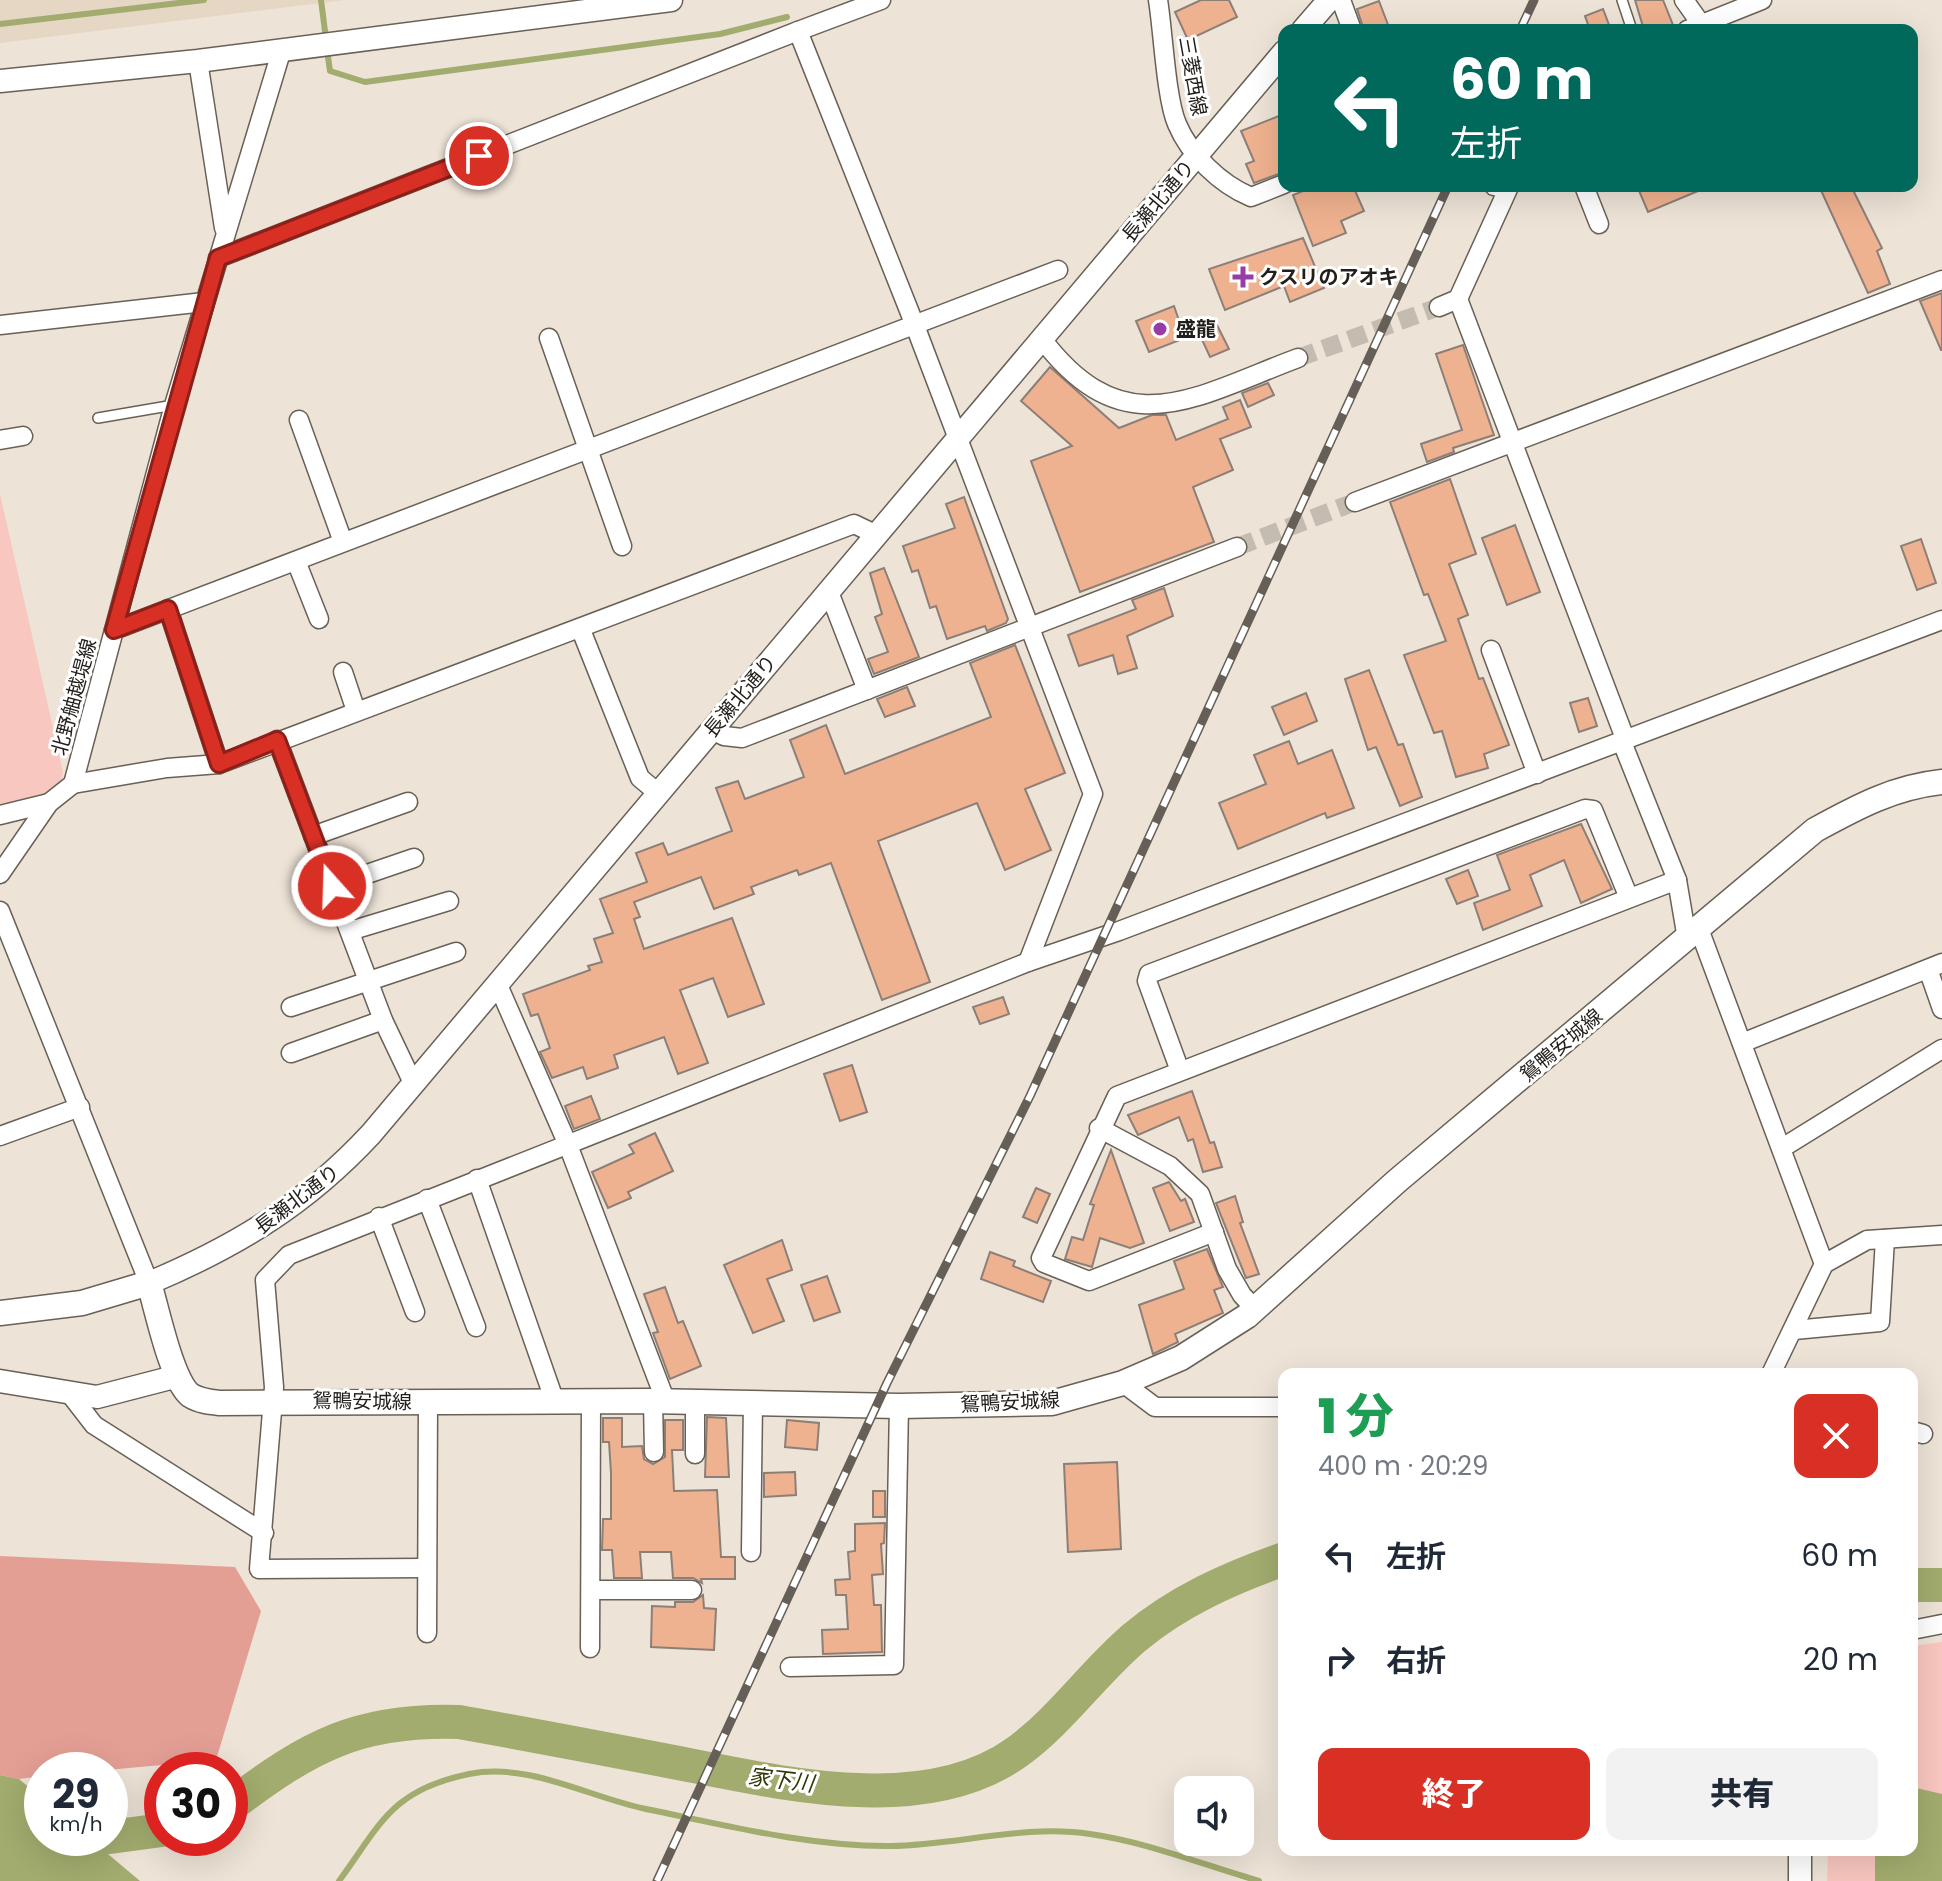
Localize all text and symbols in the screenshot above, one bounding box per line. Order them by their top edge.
street label: 三菱西線 [1172,34,1214,118]
text: 60 m [1450,40,1593,119]
icon: left [1318,56,1422,160]
text: 左折 [1450,118,1522,169]
pin [445,122,513,190]
icon: arrive [457,134,501,178]
street label: 長瀬北通り [1115,154,1201,248]
place label: クスリのアオキ [1259,263,1398,291]
marker: クスリのアオキ [1234,268,1252,286]
place label: 盛龍 [1176,315,1216,343]
marker: 盛龍 [1151,320,1169,338]
street label: 北野舳越堤線 [45,635,103,759]
street label: 長瀬北通り [697,649,783,743]
position arrow [290,844,374,928]
street label: 鴛鴨安城線 [1514,1002,1608,1088]
street label: 長瀬北通り [249,1158,345,1240]
text: 1 分 [1318,1383,1394,1450]
street label: 鴛鴨安城線 [959,1385,1061,1419]
street label: 鴛鴨安城線 [312,1386,412,1416]
button: close [1794,1394,1878,1478]
text: 400 m · 20:29 [1318,1448,1488,1484]
icon: left [1318,1534,1362,1578]
text: 60 m [1801,1534,1878,1577]
text: 左折 [1386,1535,1446,1578]
icon: right [1318,1638,1362,1682]
text: 20 m [1803,1638,1878,1681]
text: 右折 [1386,1639,1446,1682]
button: 終了 [1318,1748,1590,1840]
button: 共有 [1606,1748,1878,1840]
speed limit sign: 30 [144,1752,248,1856]
water label: 家下川 [746,1761,818,1800]
text: 29 [52,1766,100,1822]
map controls [1174,1776,1254,1856]
button: sound [1174,1776,1254,1856]
text: km/h [49,1810,103,1838]

